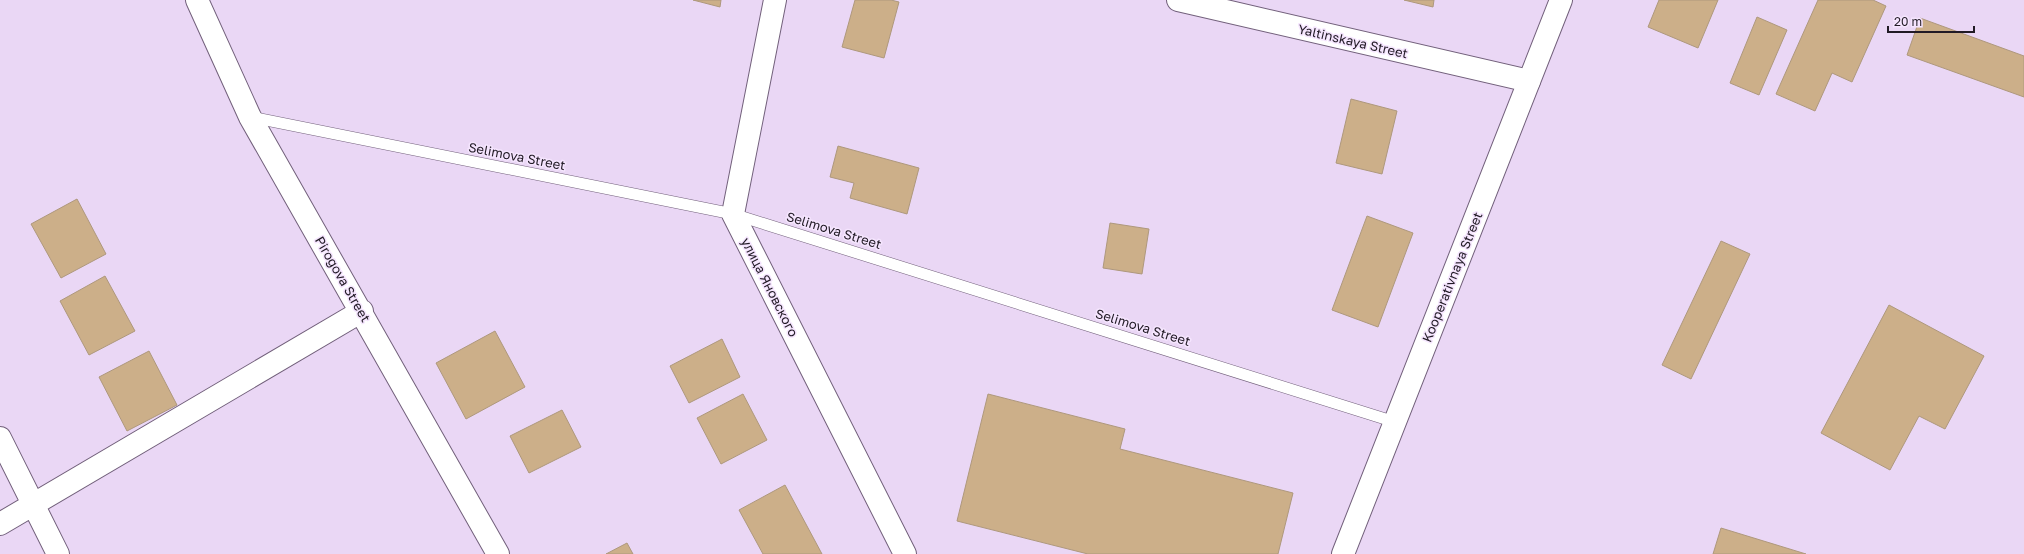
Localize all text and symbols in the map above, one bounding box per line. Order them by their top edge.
scale bar [1888,8,1974,34]
text: 20 m [1894,14,1922,29]
street label: Yaltinskaya Street [1296,21,1410,61]
street label: Selimova Street [467,139,567,173]
street label: Selimova Street [785,208,883,252]
street label: Kooperativnaya Street [1419,210,1485,344]
street label: Pirogova Street [312,233,374,325]
street label: улица Яновского [738,235,802,339]
street label: Selimova Street [1094,305,1192,349]

